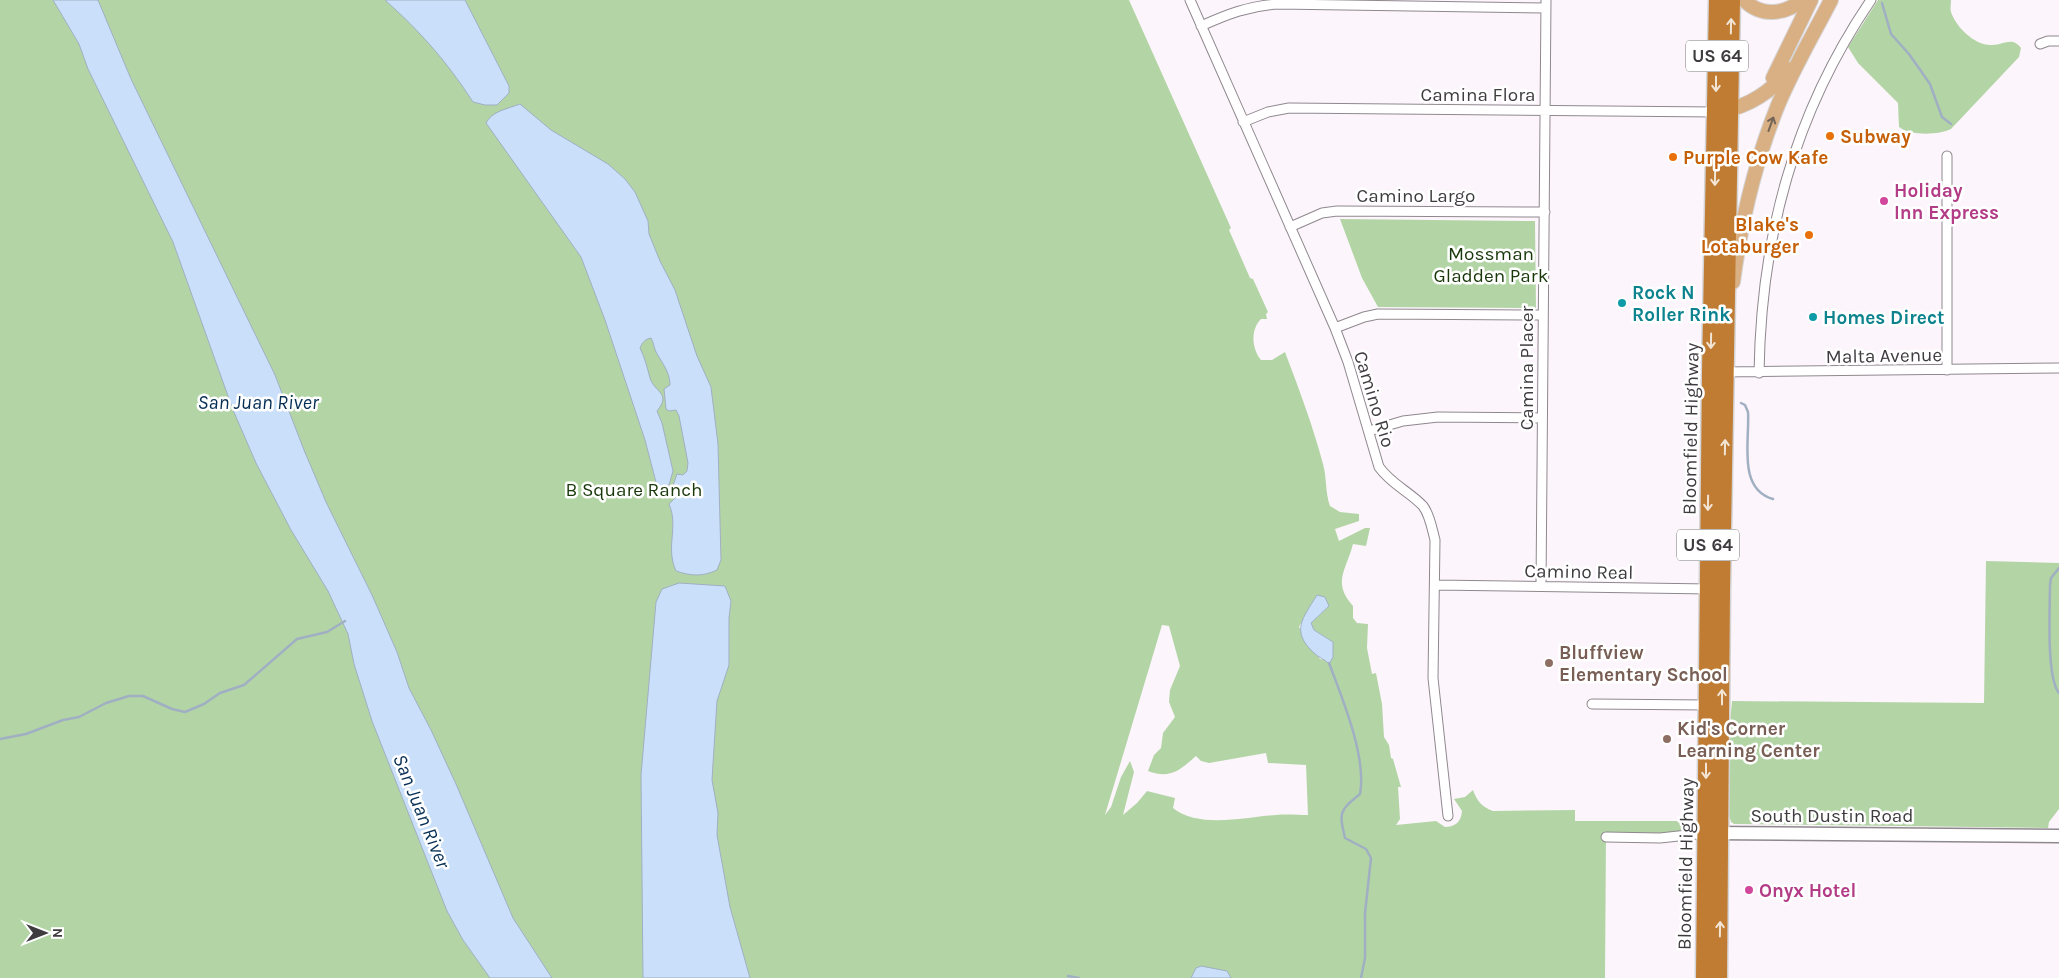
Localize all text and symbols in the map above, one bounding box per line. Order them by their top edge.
one-way arrow [1726,18,1736,34]
road number: US 64 [1686,40,1748,72]
one-way arrow [1711,75,1721,91]
street label: Camina Flora [1421,84,1535,106]
one-way arrow [1767,117,1776,132]
place label: Subway [1840,126,1911,148]
marker: Subway [1824,130,1836,142]
place label: Purple Cow Kafe [1683,147,1828,169]
marker: Purple Cow Kafe [1667,151,1679,163]
one-way arrow [1710,170,1719,186]
place label: Holiday Inn Express [1894,180,1999,224]
street label: Camino Largo [1357,185,1475,207]
marker: Holiday Inn Express [1878,195,1890,207]
place label: Blake's Lotaburger [1701,214,1800,258]
marker: Blake's Lotaburger [1803,229,1815,241]
park label: Mossman Gladden Park [1434,243,1549,287]
place label: Rock N Roller Rink [1632,282,1730,326]
marker: Rock N Roller Rink [1616,297,1628,309]
street label: Camina Placer [1516,306,1538,430]
place label: Homes Direct [1823,307,1944,329]
marker: Homes Direct [1807,311,1819,323]
one-way arrow [1706,332,1715,348]
street label: Bloomfield Highway [1678,343,1704,515]
street label: Malta Avenue [1826,344,1942,368]
street label: Camino Rio [1349,348,1399,450]
water label: San Juan River [197,391,320,414]
one-way arrow [1720,439,1729,455]
park label: B Square Ranch [566,479,702,501]
one-way arrow [1704,495,1713,511]
road number: US 64 [1677,530,1739,560]
street label: Camino Real [1524,560,1634,584]
place label: Bluffview Elementary School [1559,642,1728,686]
marker: Bluffview Elementary School [1543,657,1555,669]
one-way arrow [1717,689,1727,706]
place label: Kid's Corner Learning Center [1677,718,1820,762]
marker: Kid's Corner Learning Center [1661,733,1673,745]
water label: San Juan River [388,751,455,873]
one-way arrow [1702,762,1711,778]
street label: Bloomfield Highway [1673,778,1699,950]
street label: South Dustin Road [1750,805,1914,827]
place label: Onyx Hotel [1759,880,1856,902]
marker: Onyx Hotel [1743,884,1755,896]
north arrow [20,908,70,958]
one-way arrow [1715,922,1725,938]
text: N [49,928,66,938]

